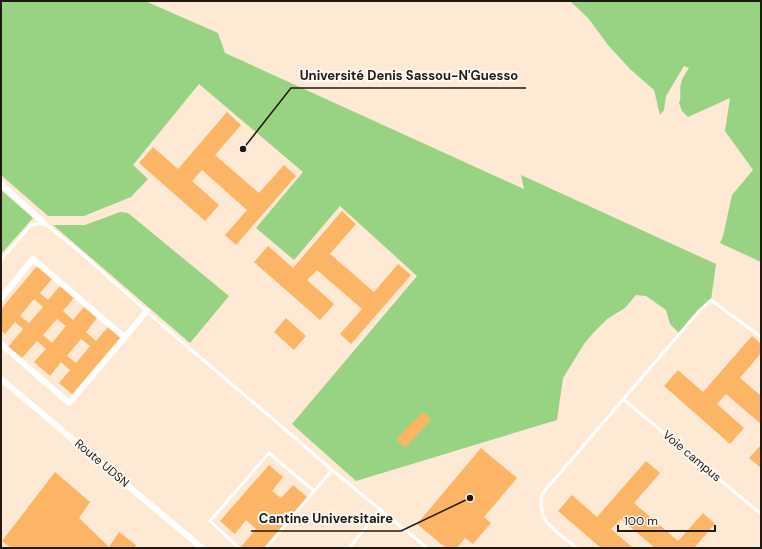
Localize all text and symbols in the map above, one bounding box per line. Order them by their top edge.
callout: Université Denis Sassou-N'Guesso [291,63,526,88]
text: Université Denis Sassou-N'Guesso [300,67,518,84]
street label: Voie campus [659,427,725,485]
street label: Route UDSN [71,435,133,491]
callout: Cantine Universitaire [251,506,401,531]
scale bar [618,507,715,533]
text: Cantine Universitaire [259,510,393,527]
text: 100 m [624,513,658,529]

